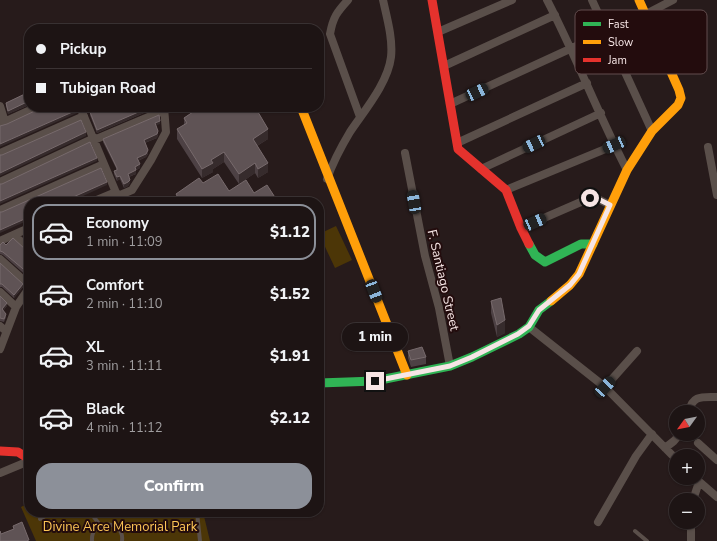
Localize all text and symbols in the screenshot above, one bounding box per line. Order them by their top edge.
legend [575,10,707,74]
text: Fast [608,17,629,32]
text: Slow [608,35,633,50]
text: Pickup [60,39,106,59]
text: Jam [607,53,627,68]
text: Tubigan Road [60,78,156,98]
car [464,81,490,103]
car [521,133,547,155]
car [601,135,627,155]
car [406,189,422,215]
route start [581,189,599,207]
car [522,212,548,232]
text: Economy [86,213,149,233]
icon: car [38,214,74,250]
text: $1.12 [270,222,310,242]
street label: F. Santiago Street [423,228,464,333]
text: 1 min · 11:09 [86,233,162,251]
text: Comfort [86,275,143,295]
icon: car [38,276,74,312]
car [364,278,384,304]
text: $1.52 [270,284,310,304]
text: 2 min · 11:10 [86,295,162,313]
callout: 1 min [342,323,408,351]
text: 1 min [358,328,392,346]
text: XL [86,337,105,357]
icon: car [38,338,74,374]
text: $1.91 [270,346,310,366]
text: 3 min · 11:11 [86,357,162,375]
route end [366,372,384,390]
car [592,374,618,400]
text: Black [86,399,124,419]
icon: car [38,400,74,436]
north arrow [669,405,705,441]
map controls [669,405,705,529]
text: $2.12 [270,408,310,428]
text: 4 min · 11:12 [86,419,162,437]
button: + [669,449,705,485]
button: Confirm [36,463,312,509]
button: − [669,493,705,529]
park label: Divine Arce Memorial Park [43,518,198,536]

